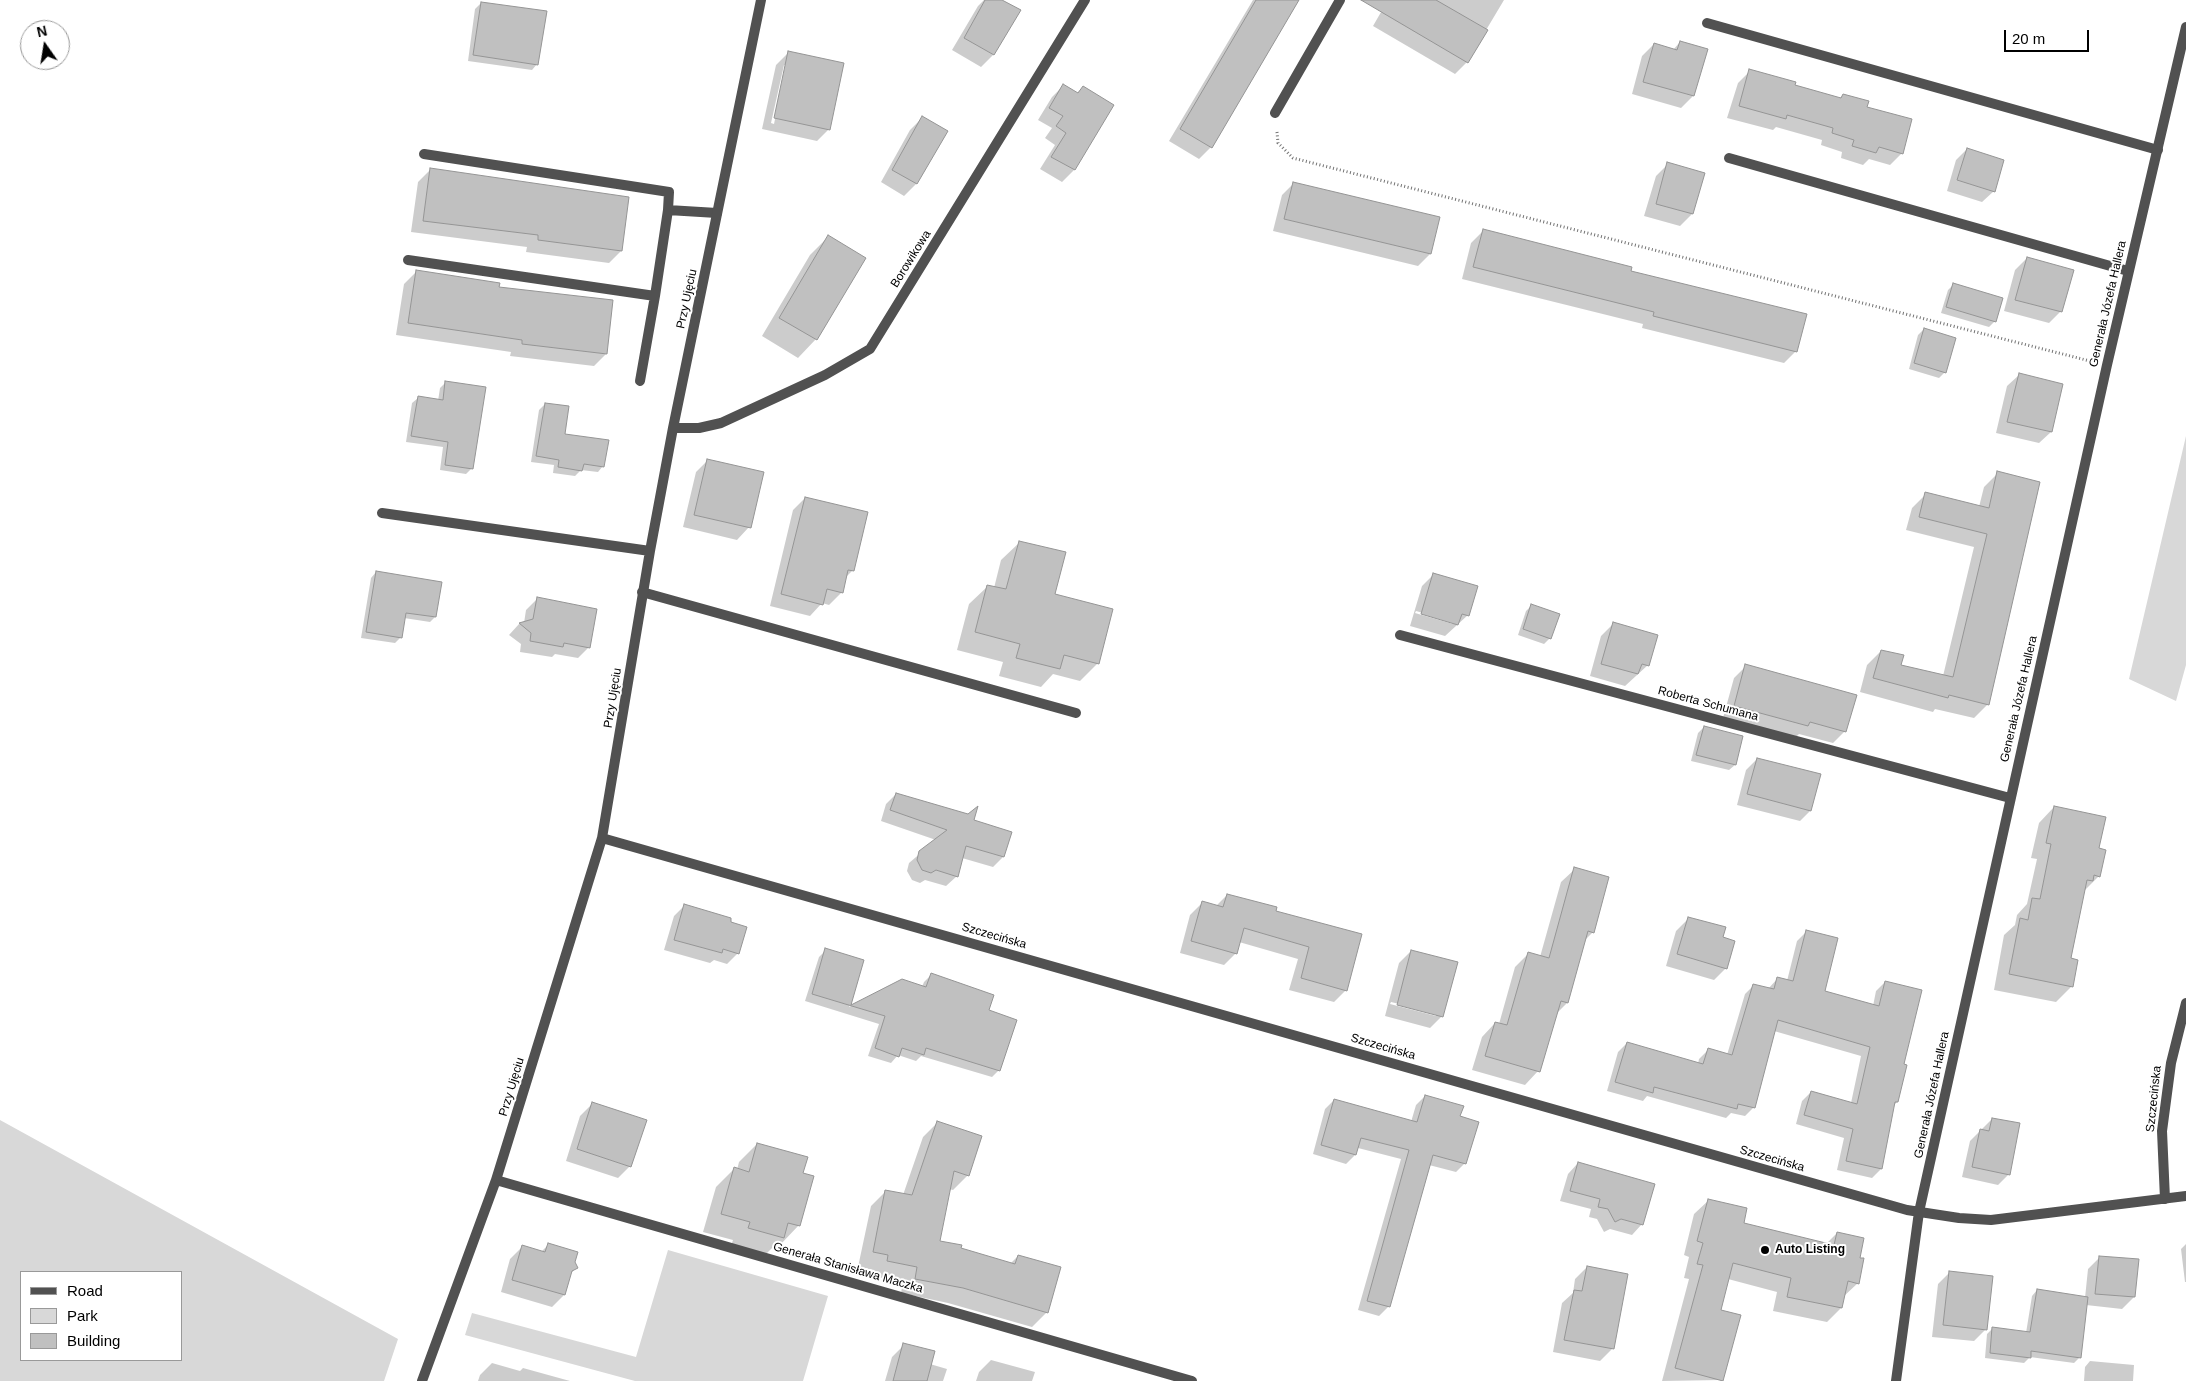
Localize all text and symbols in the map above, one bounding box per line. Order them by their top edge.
north arrow [20,20,70,70]
scale bar [2006,20,2091,52]
text: N [35,22,49,40]
text: 20 m [2012,30,2045,47]
street label: Borowikowa [888,228,934,290]
street label: Generała Józefa Hallera [2086,239,2130,369]
street label: Przy Ujęciu [674,268,700,330]
street label: Generała Józefa Hallera [1997,634,2041,764]
street label: Przy Ujęciu [601,667,625,729]
street label: Roberta Schumana [1656,684,1760,724]
street label: Szczecińska [960,920,1028,952]
street label: Generała Józefa Hallera [1912,1030,1952,1160]
street label: Szczecińska [1349,1031,1417,1063]
street label: Przy Ujęciu [496,1056,528,1118]
street label: Szczecińska [2143,1065,2165,1133]
street label: Szczecińska [1738,1143,1806,1175]
street label: Generała Stanisława Maczka [771,1240,925,1296]
place label: Auto Listing [1775,1243,1845,1257]
marker: Auto Listing [1759,1244,1771,1256]
legend [20,1271,182,1361]
text: Road [67,1282,103,1299]
text: Park [67,1307,98,1324]
text: Building [67,1332,120,1349]

